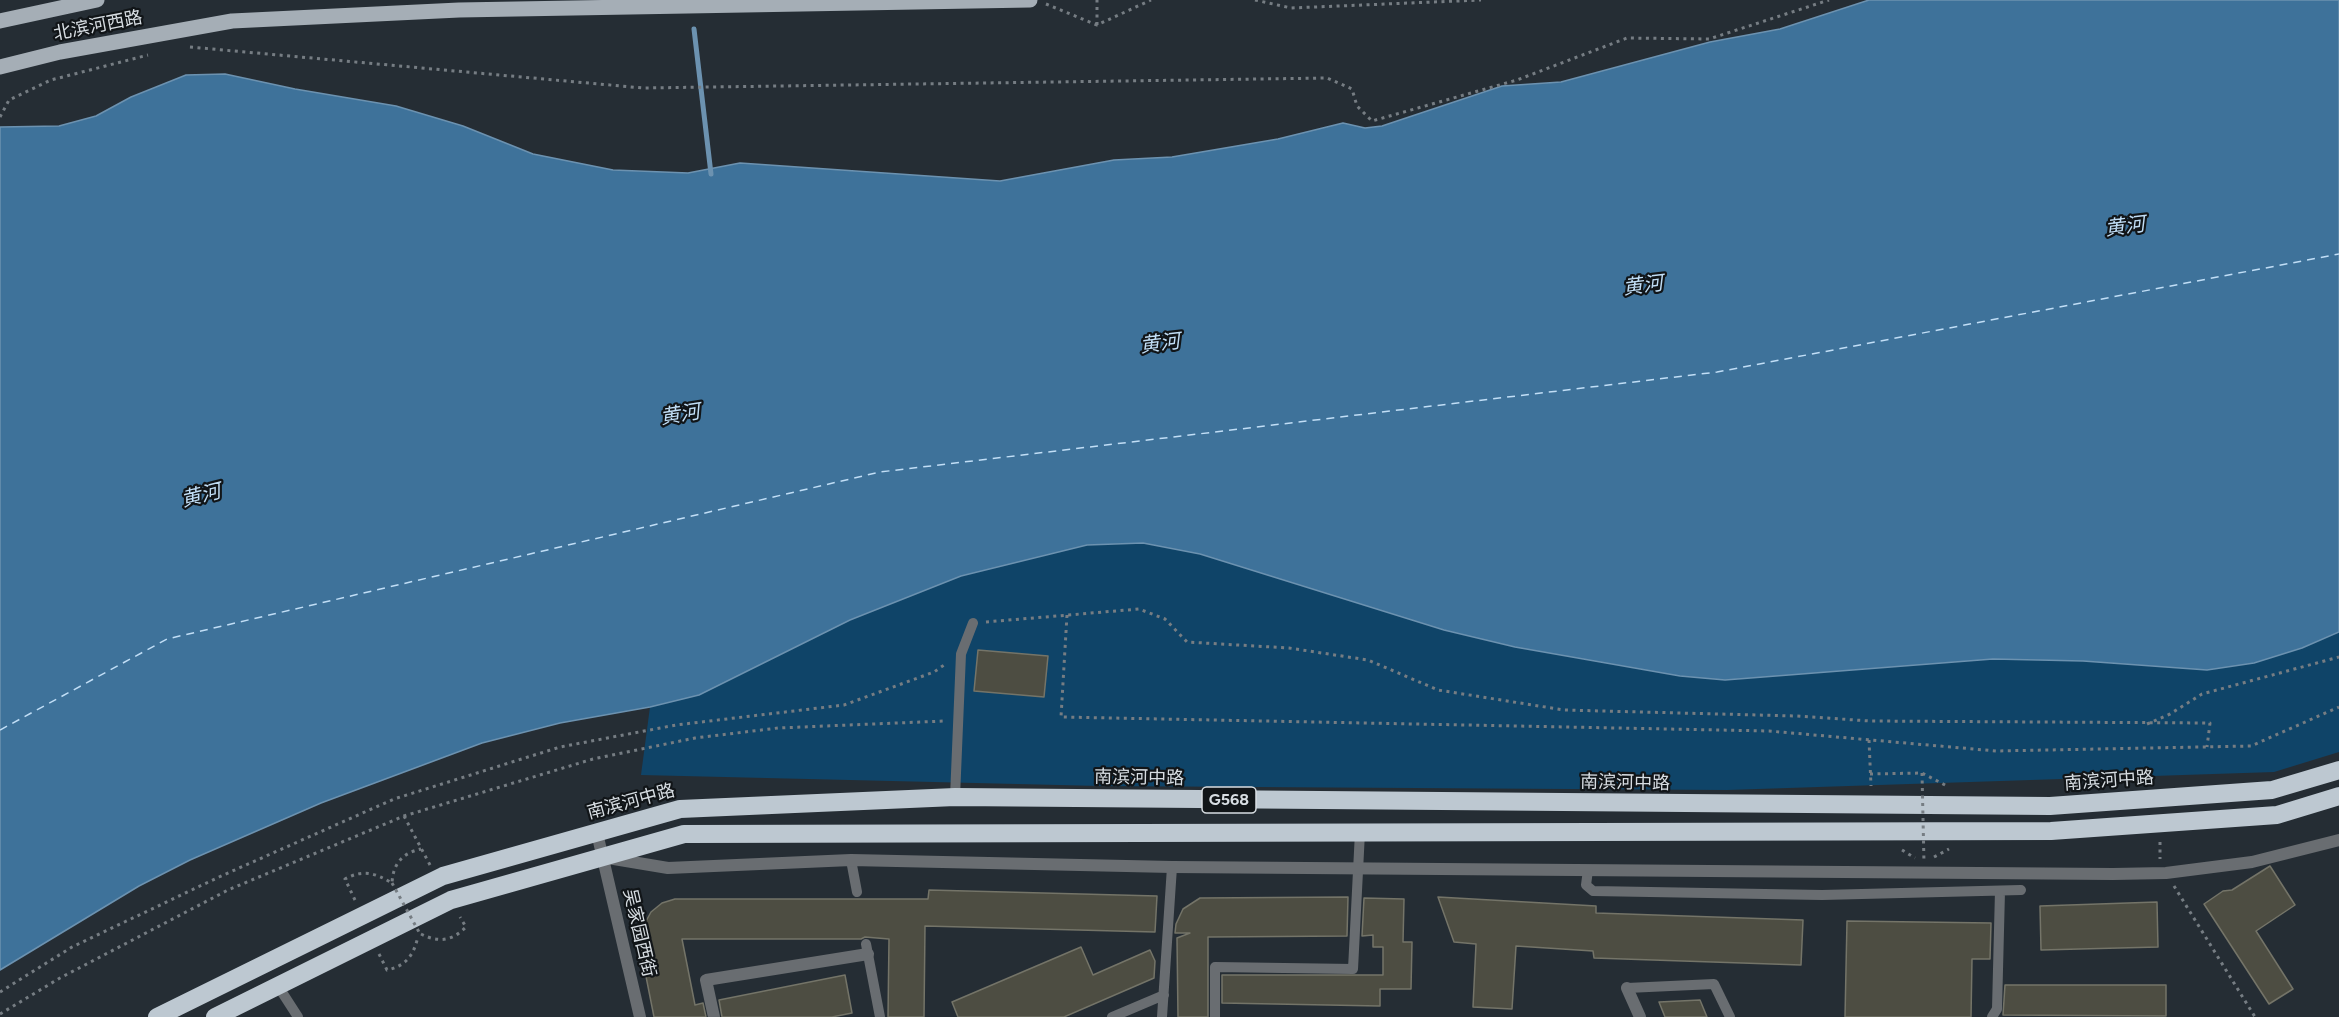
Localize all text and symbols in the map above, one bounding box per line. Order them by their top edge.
street label: 北滨河西路 [52,7,144,45]
water label: 黄河 [2104,213,2146,241]
water label: 黄河 [1622,272,1664,300]
water label: 黄河 [1139,330,1181,358]
water label: 黄河 [658,400,702,430]
water label: 黄河 [179,480,223,512]
street label: 南滨河中路 [1094,766,1184,790]
street label: 南滨河中路 [2063,767,2155,795]
street label: 南滨河中路 [1580,771,1670,795]
street label: 南滨河中路 [585,780,677,824]
road number: G568 [1202,787,1256,813]
street label: 吴家园西街 [618,887,660,979]

